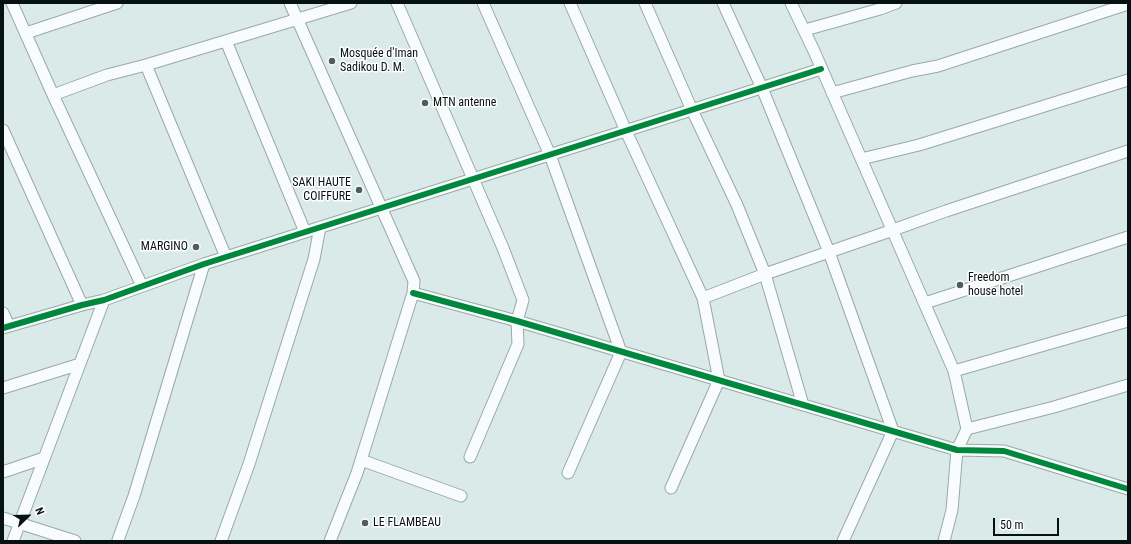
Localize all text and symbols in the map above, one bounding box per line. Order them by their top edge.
place label: Mosquée d'Iman Sadikou D. M. [340,47,418,75]
marker: Mosquée d'Iman Sadikou D. M. [327,56,337,66]
place label: MTN antenne [433,96,496,110]
marker: MTN antenne [420,98,430,108]
place label: SAKI HAUTE COIFFURE [292,176,351,204]
marker: SAKI HAUTE COIFFURE [354,185,364,195]
place label: MARGINO [141,240,188,254]
marker: MARGINO [191,242,201,252]
place label: Freedom house hotel [968,271,1023,299]
marker: Freedom house hotel [955,280,965,290]
north arrow [8,496,48,536]
text: N [32,505,47,517]
scale bar [995,510,1061,536]
place label: LE FLAMBEAU [373,516,441,530]
marker: LE FLAMBEAU [360,518,370,528]
text: 50 m [1000,518,1024,532]

